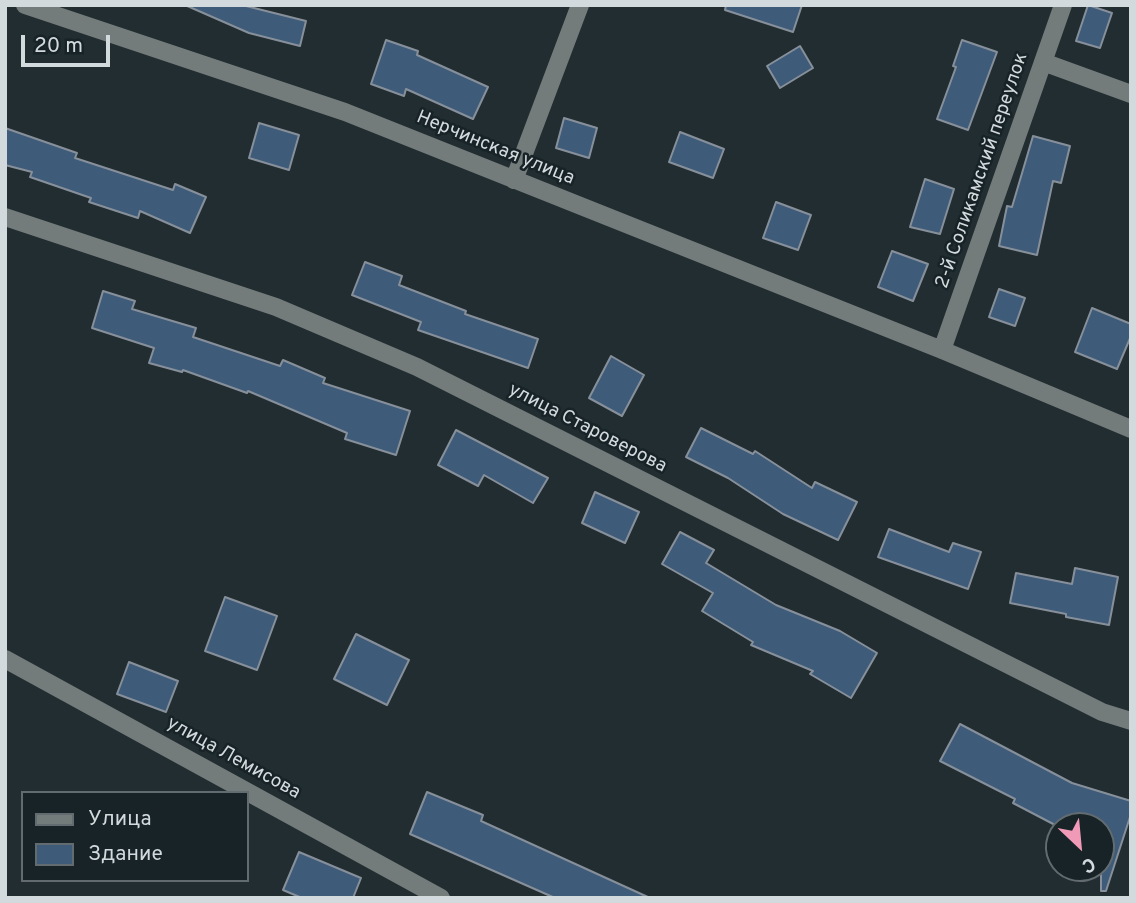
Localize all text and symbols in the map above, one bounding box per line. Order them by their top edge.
scale bar [24,21,114,65]
text: 20 m [34,33,83,60]
street label: 2-й Соликамский переулок [932,50,1034,292]
street label: Нерчинская улица [413,107,577,191]
street label: улица Староверова [504,379,670,479]
street label: улица Лемисова [162,713,304,805]
legend [21,791,248,882]
text: Улица [88,806,152,833]
north arrow [1045,812,1115,882]
text: Здание [88,841,163,868]
text: С [1078,851,1099,878]

